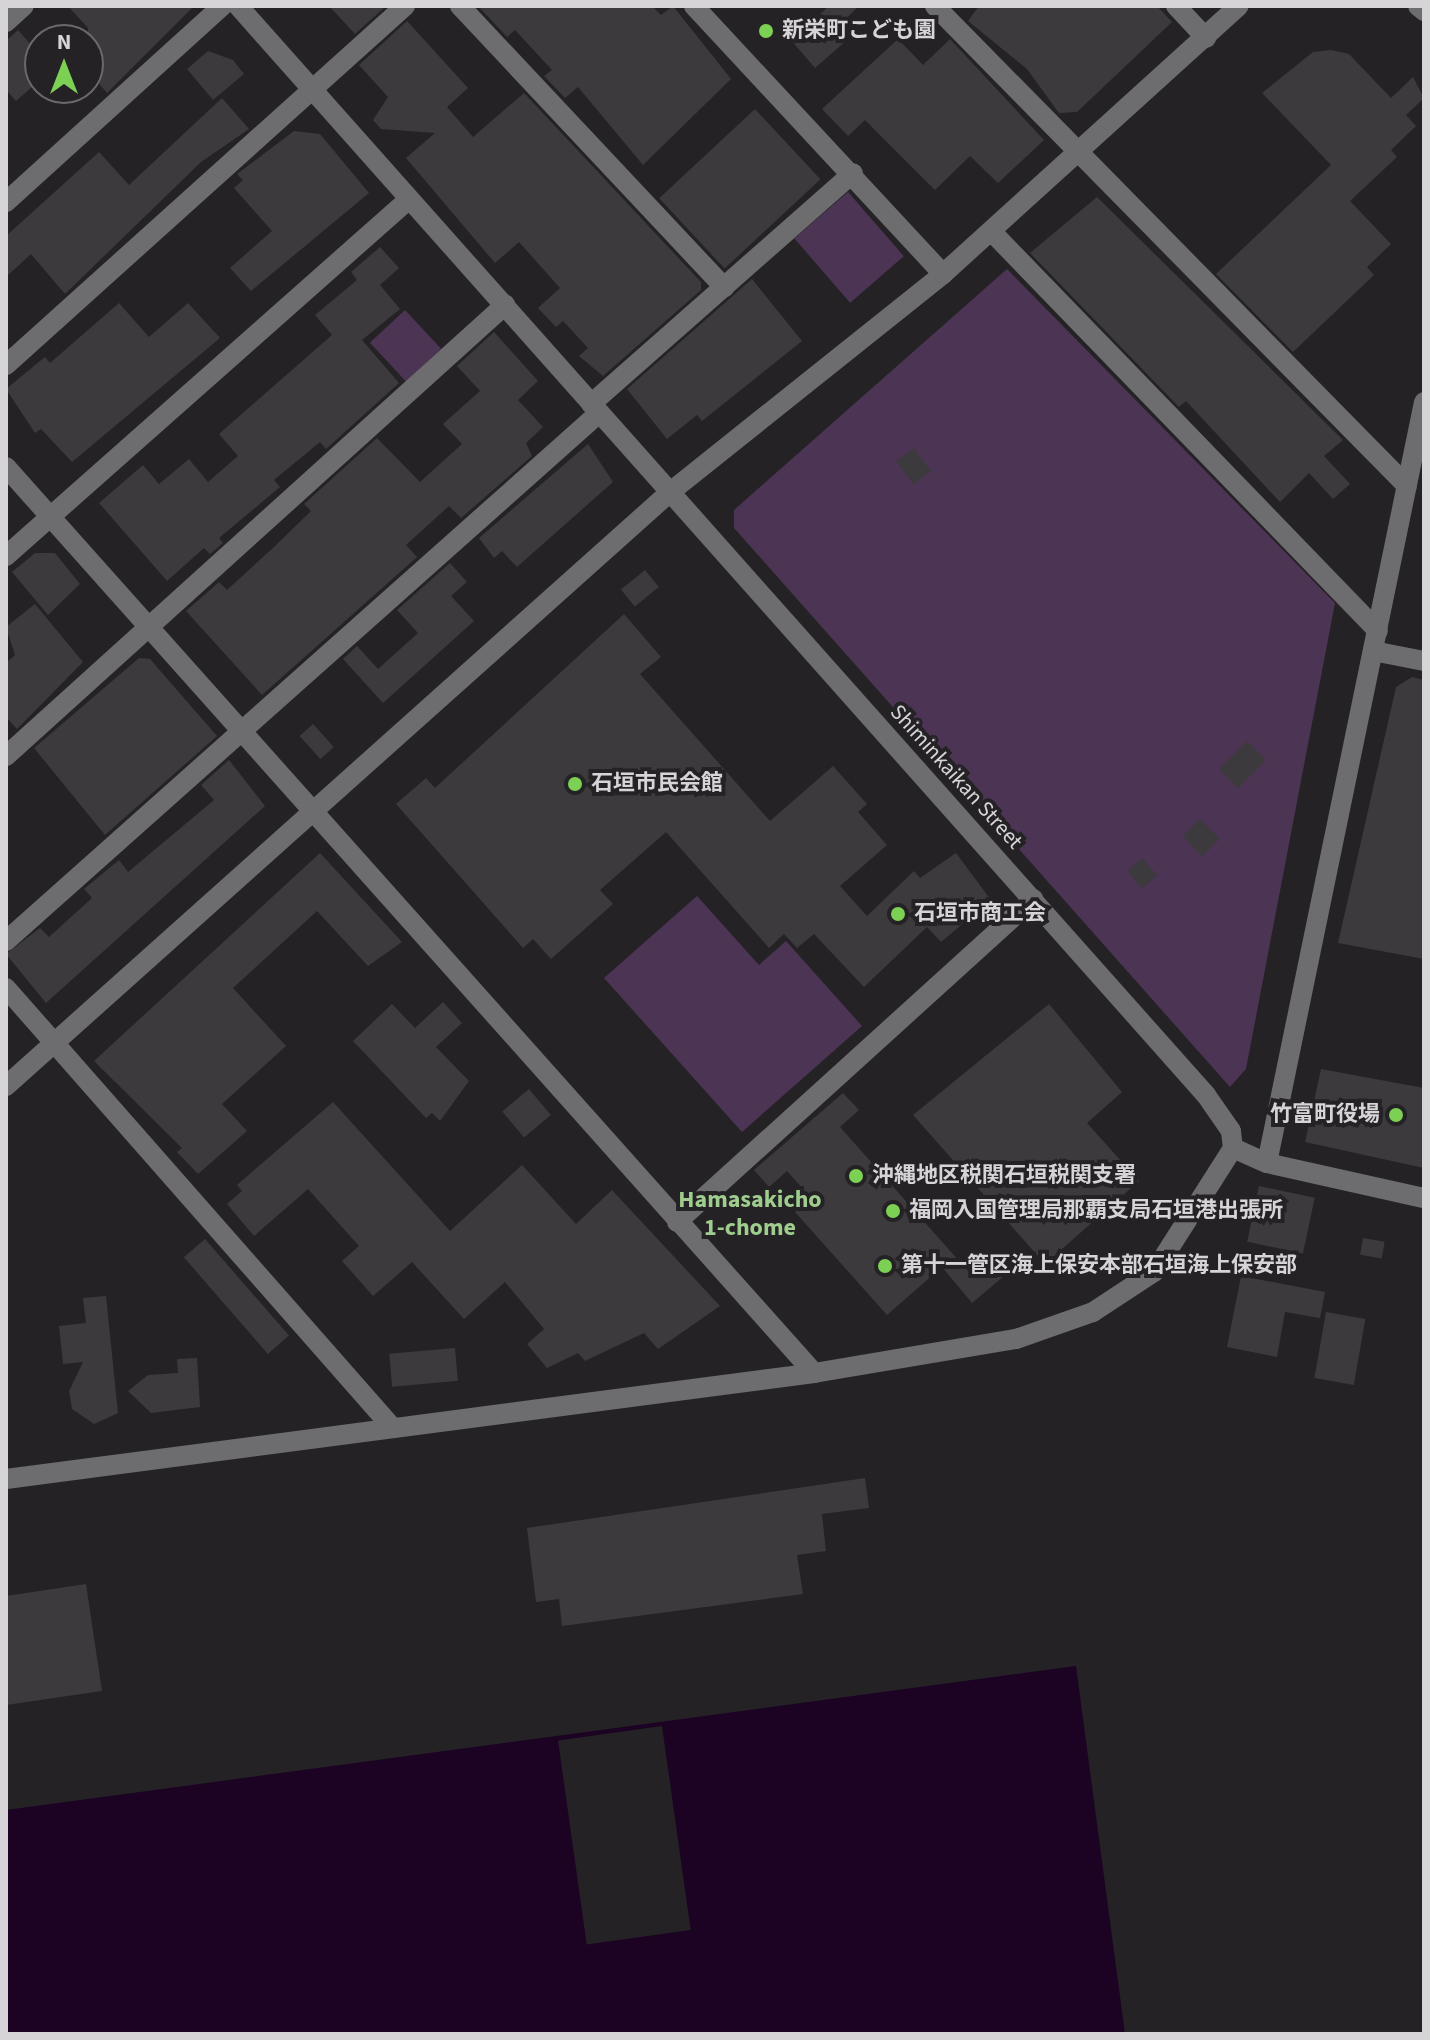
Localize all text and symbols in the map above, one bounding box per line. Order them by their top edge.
place label: 新栄町こども園 [782,18,936,44]
marker: 新栄町こども園 [757,22,775,40]
north arrow [24,24,104,104]
text: N [57,26,71,58]
street label: Shiminkaikan Street [884,699,1028,855]
place label: 石垣市民会館 [591,771,723,797]
marker: 石垣市民会館 [566,775,584,793]
place label: 石垣市商工会 [914,901,1046,927]
marker: 石垣市商工会 [889,905,907,923]
place label: 竹富町役場 [1270,1102,1380,1128]
marker: 竹富町役場 [1387,1106,1405,1124]
place label: 沖縄地区税関石垣税関支署 [872,1163,1136,1189]
marker: 沖縄地区税関石垣税関支署 [847,1167,865,1185]
district label: Hamasakicho 1-chome [678,1186,822,1242]
place label: 福岡入国管理局那覇支局石垣港出張所 [909,1198,1283,1224]
marker: 福岡入国管理局那覇支局石垣港出張所 [884,1202,902,1220]
place label: 第十一管区海上保安本部石垣海上保安部 [901,1253,1297,1279]
marker: 第十一管区海上保安本部石垣海上保安部 [876,1257,894,1275]

